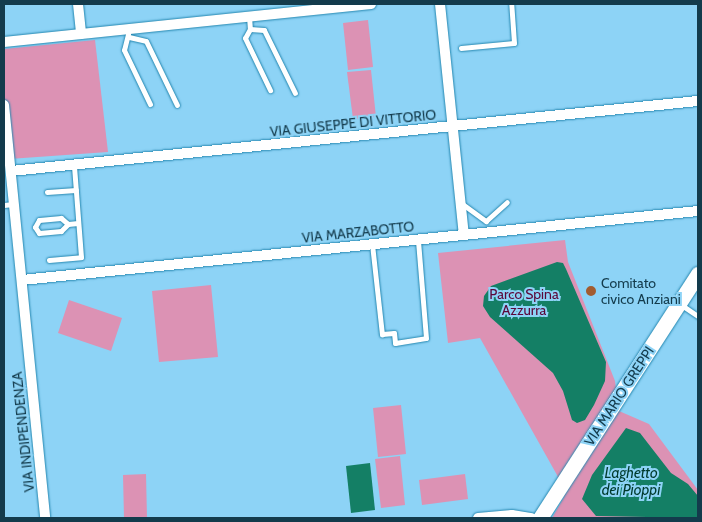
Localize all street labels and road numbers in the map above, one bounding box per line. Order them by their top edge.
street label: VIA GIUSEPPE DI VITTORIO [269,106,437,140]
street label: VIA MARZABOTTO [301,218,415,246]
street label: VIA MARIO GREPPI [581,343,657,449]
street label: VIA INDIPENDENZA [8,371,38,493]

